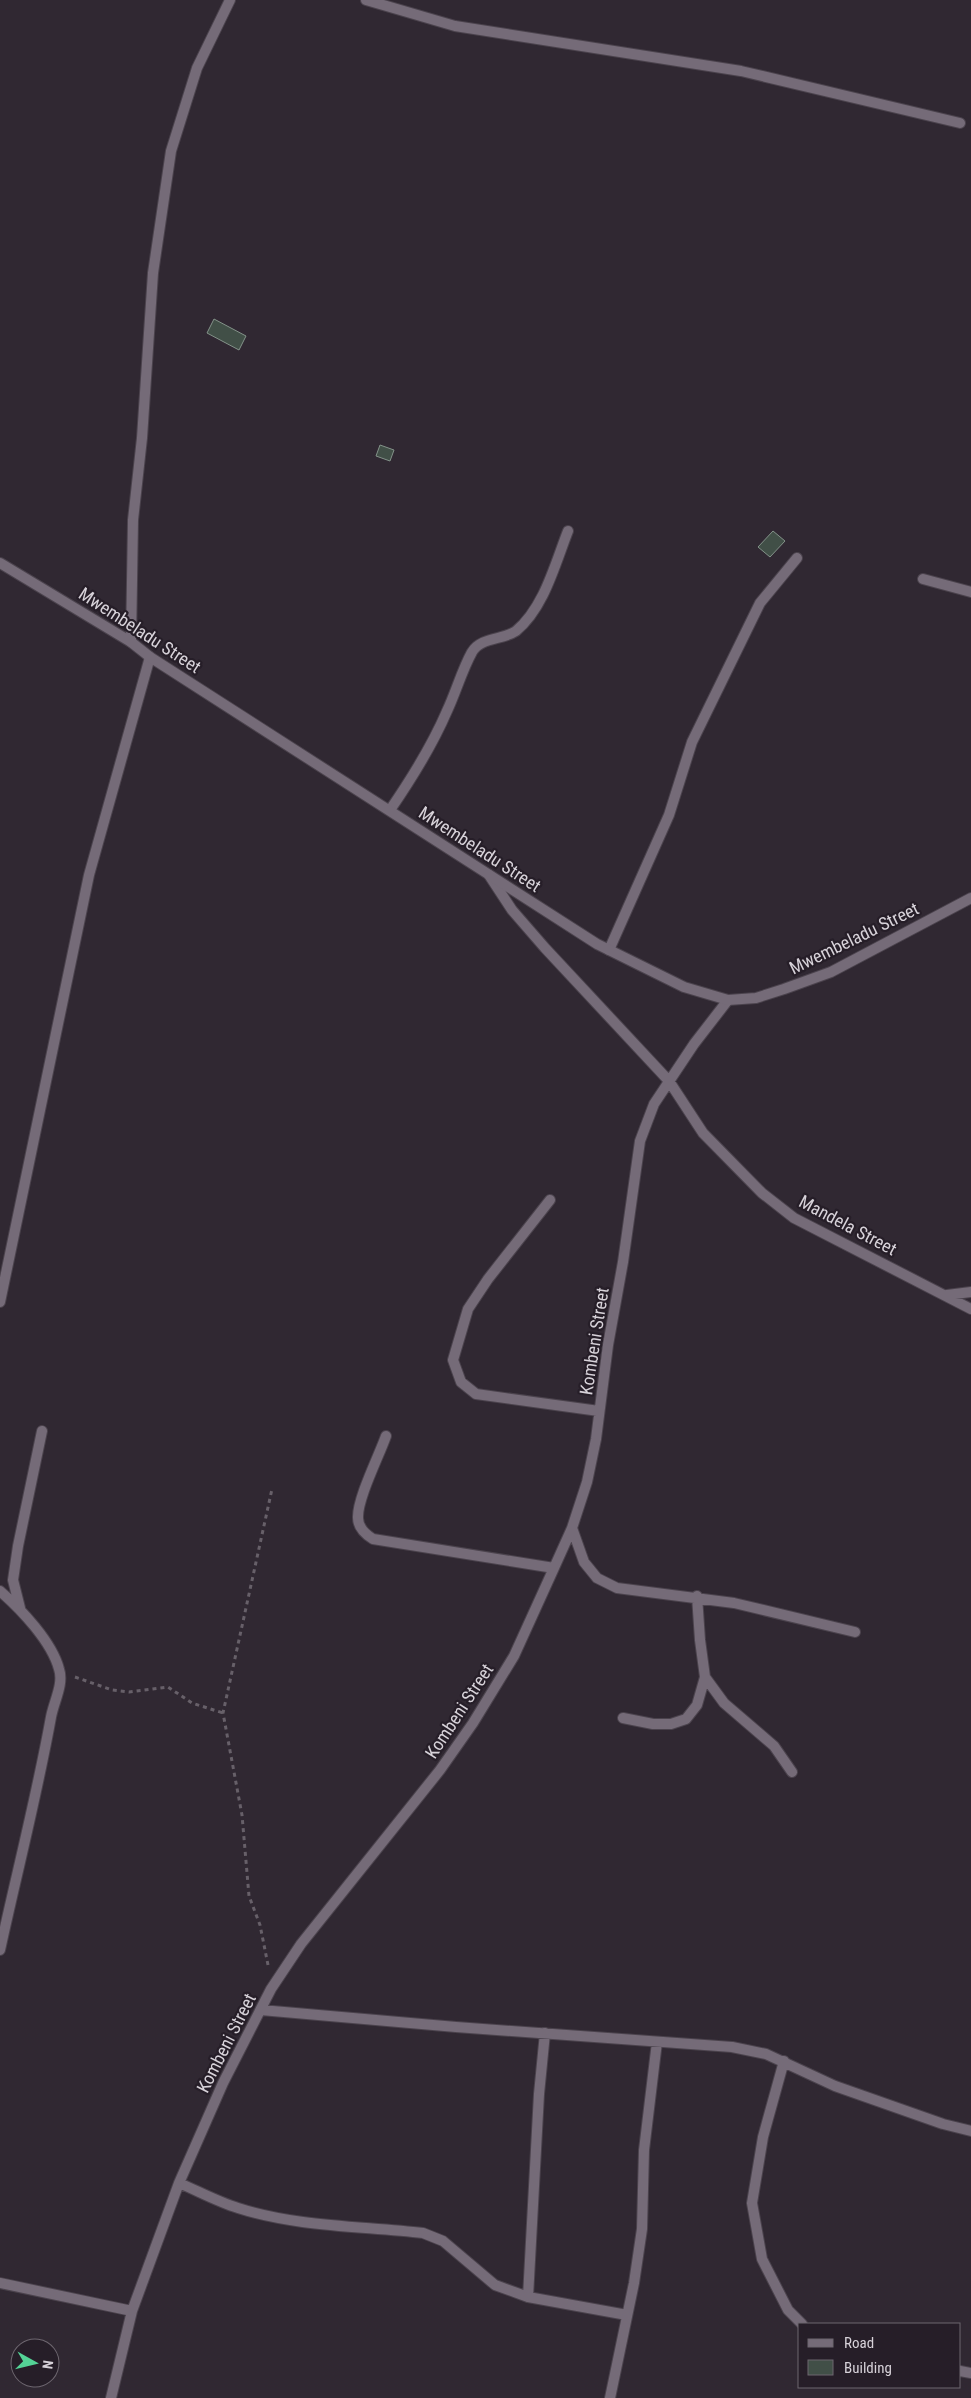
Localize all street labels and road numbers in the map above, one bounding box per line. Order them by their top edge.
street label: Mwembeladu Street [75,583,205,677]
street label: Mwembeladu Street [415,802,545,896]
street label: Mwembeladu Street [786,898,922,978]
street label: Mandela Street [796,1191,900,1259]
street label: Kombeni Street [575,1286,613,1396]
street label: Kombeni Street [421,1660,497,1762]
street label: Kombeni Street [192,1990,260,2096]

